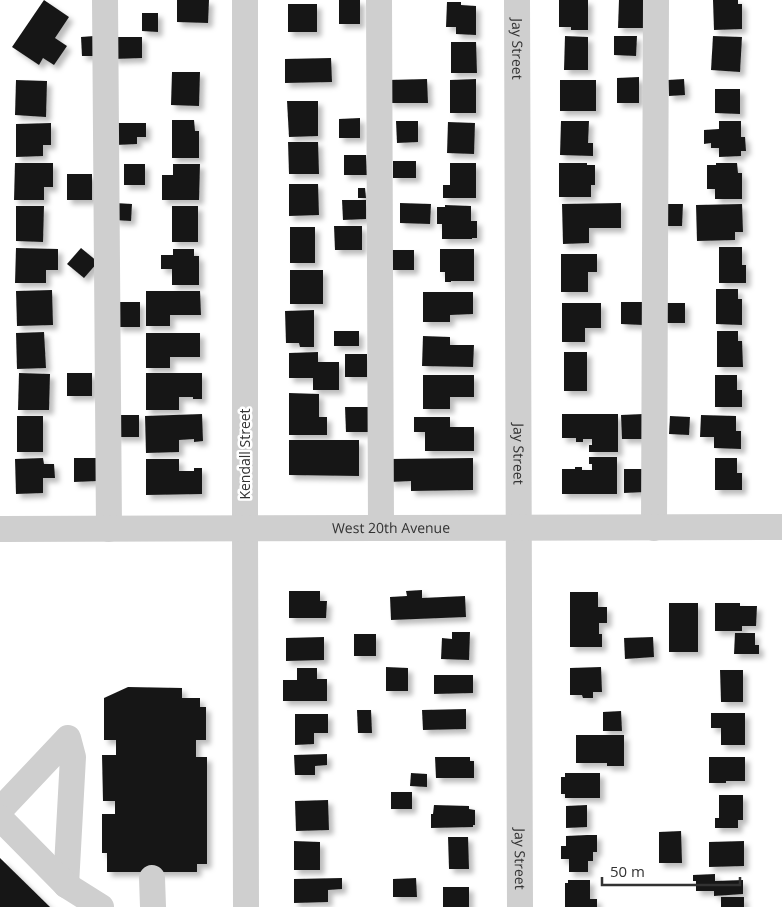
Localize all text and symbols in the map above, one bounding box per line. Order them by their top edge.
street label: Jay Street [508,16,527,80]
street label: Kendall Street [235,408,254,500]
street label: Jay Street [509,421,529,485]
street label: West 20th Avenue [332,518,450,537]
street label: Jay Street [511,826,530,890]
scale bar [602,854,740,886]
text: 50 m [610,861,645,881]

